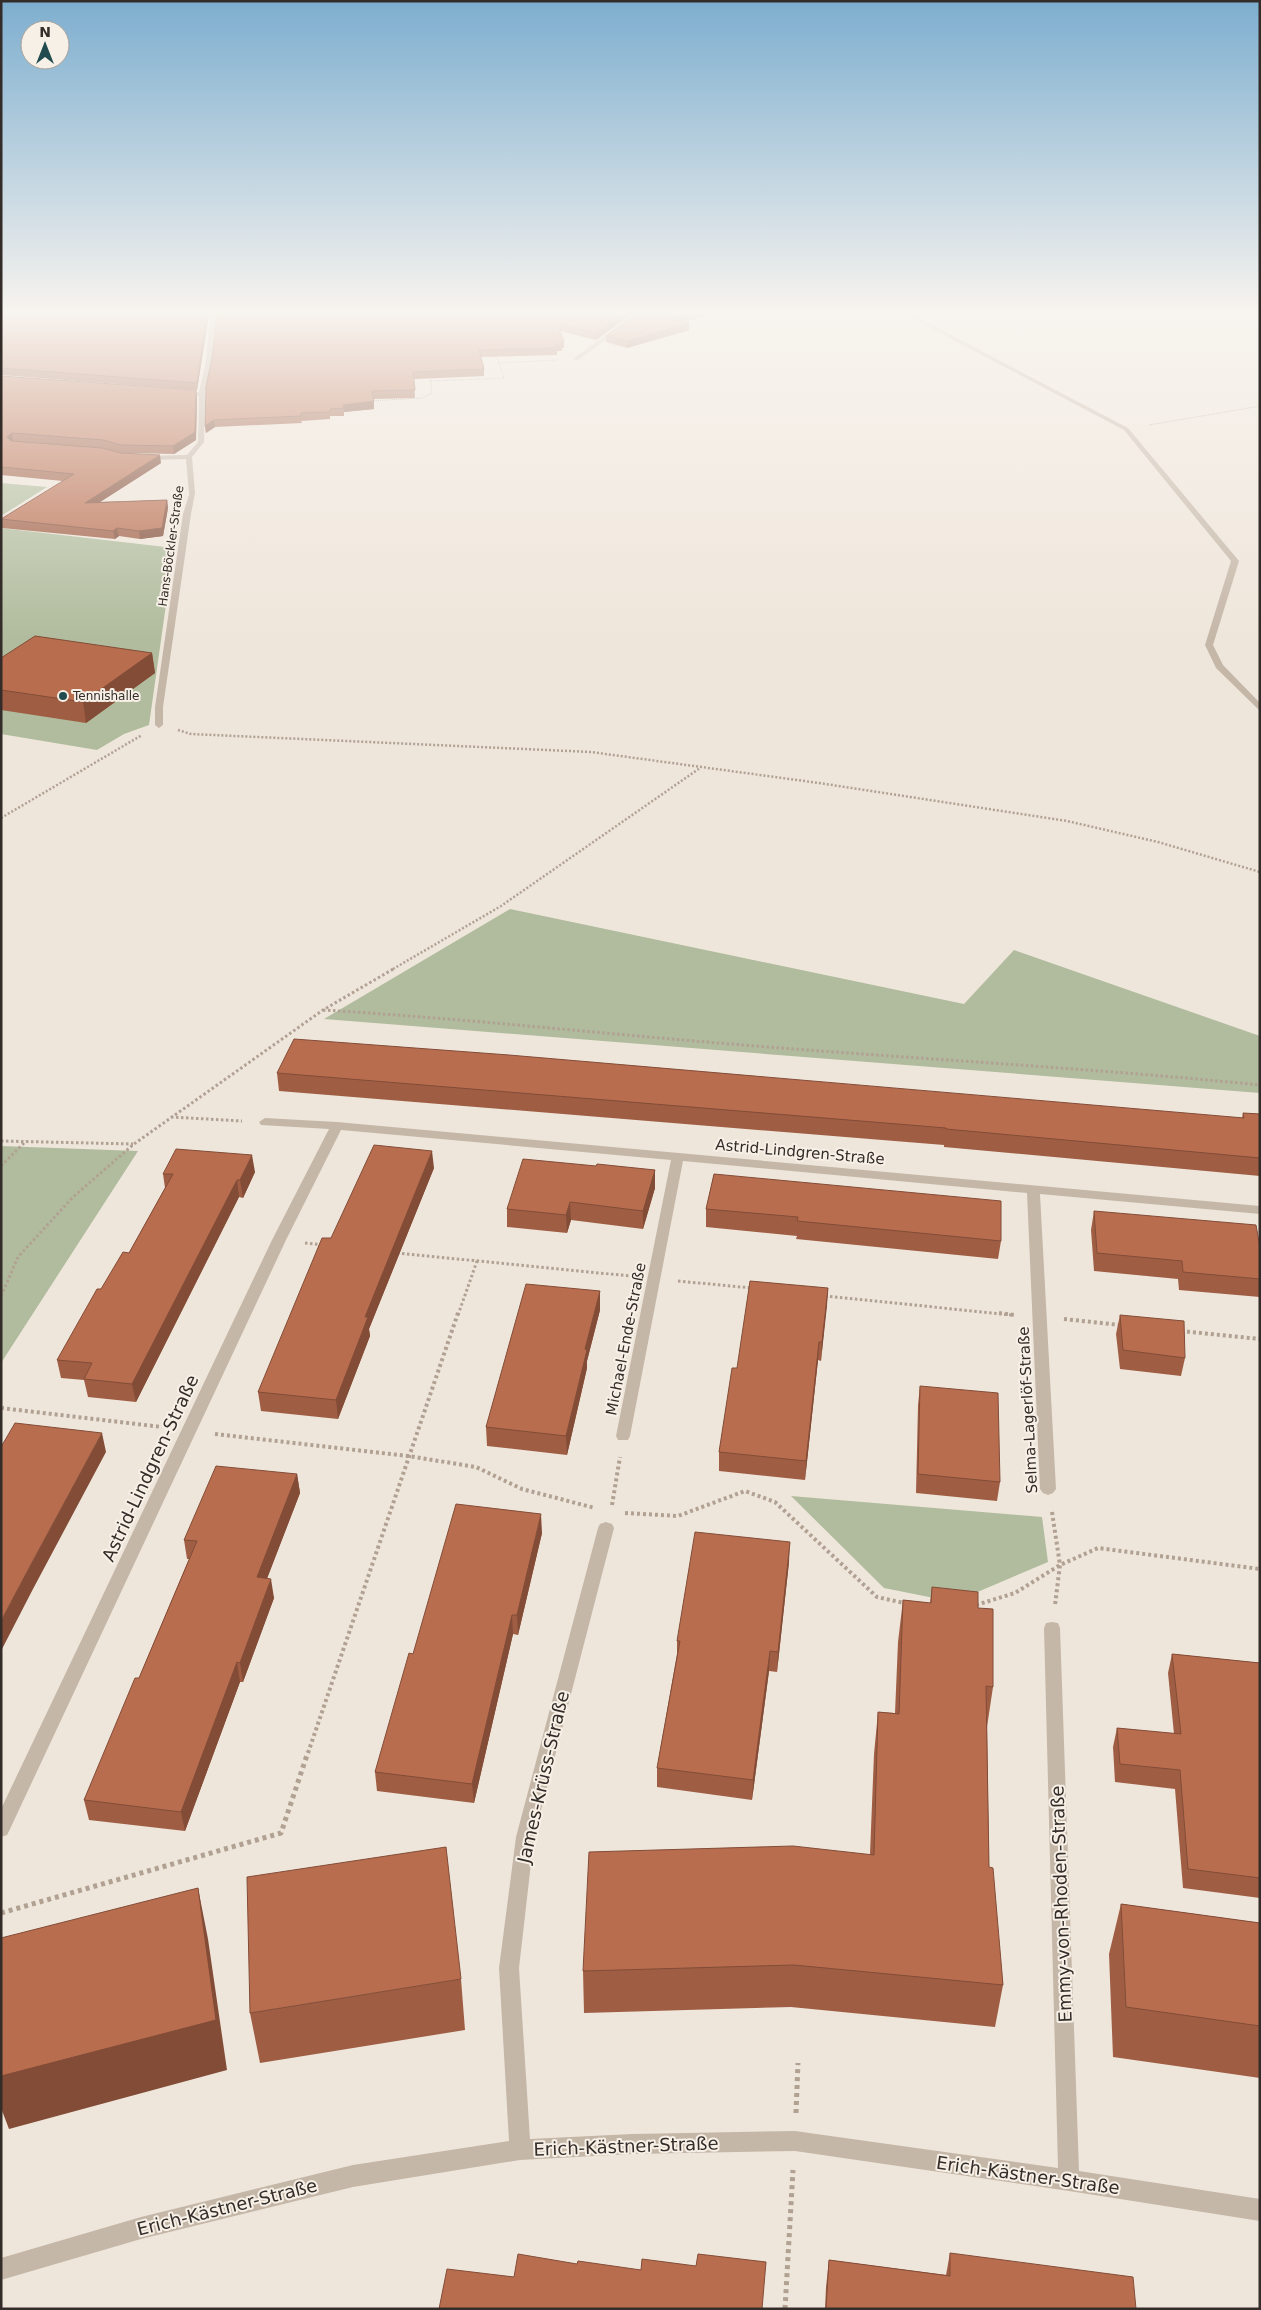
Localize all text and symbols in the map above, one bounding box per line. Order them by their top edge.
north arrow [20,20,70,70]
text: N [39,24,51,40]
street label: Hans-Böckler-Straße [156,485,186,607]
place label: Tennishalle [72,689,139,703]
marker: Tennishalle [57,690,69,702]
street label: Astrid-Lindgren-Straße [715,1136,885,1168]
street label: Michael-Ende-Straße [602,1261,650,1417]
street label: Selma-Lagerlöf-Straße [1015,1326,1041,1494]
street label: Astrid-Lindgren-Straße [97,1371,203,1565]
street label: James-Krüss-Straße [513,1689,573,1866]
street label: Emmy-von-Rhoden-Straße [1046,1785,1076,2023]
street label: Erich-Kästner-Straße [533,2132,719,2160]
street label: Erich-Kästner-Straße [935,2152,1121,2198]
street label: Erich-Kästner-Straße [135,2174,319,2240]

